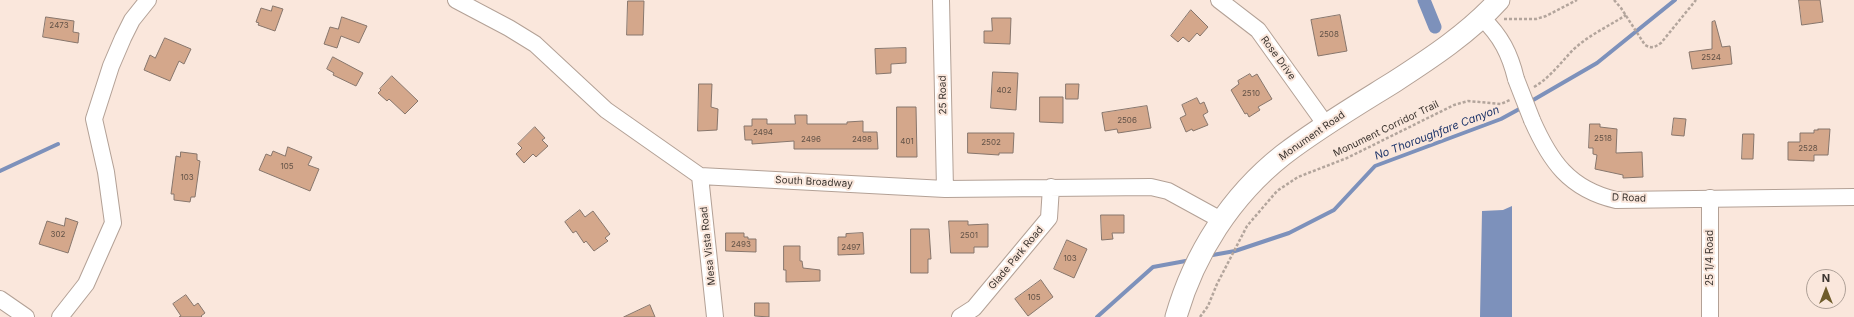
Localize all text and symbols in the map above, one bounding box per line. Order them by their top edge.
house number: 2473 [49,21,69,31]
house number: 2508 [1319,30,1339,40]
street label: Rose Drive [1258,34,1298,82]
house number: 2524 [1701,53,1721,63]
street label: 25 Road [937,75,949,115]
house number: 402 [996,86,1012,96]
house number: 2510 [1242,89,1260,99]
street label: Monument Corridor Trail [1331,98,1441,160]
water label: No Thoroughfare Canyon [1373,103,1501,163]
street label: Monument Road [1277,109,1347,163]
house number: 2506 [1117,116,1137,126]
house number: 2494 [753,128,773,138]
house number: 2518 [1594,134,1612,144]
house number: 2496 [801,135,821,145]
house number: 2498 [852,135,872,145]
house number: 401 [900,137,914,147]
house number: 2502 [981,138,1001,148]
house number: 2528 [1798,144,1818,154]
house number: 105 [280,162,294,172]
house number: 103 [180,173,194,183]
street label: South Broadway [775,174,853,190]
street label: D Road [1612,191,1646,205]
street label: Mesa Vista Road [698,206,718,286]
street label: Glade Park Road [986,224,1046,292]
house number: 302 [51,230,65,240]
street label: 25 1/4 Road [1704,230,1716,286]
house number: 2501 [960,231,978,241]
house number: 2493 [731,240,751,250]
house number: 2497 [841,243,861,253]
house number: 103 [1063,254,1077,264]
north arrow [1806,269,1846,309]
text: N [1822,271,1830,285]
house number: 105 [1027,293,1041,303]

